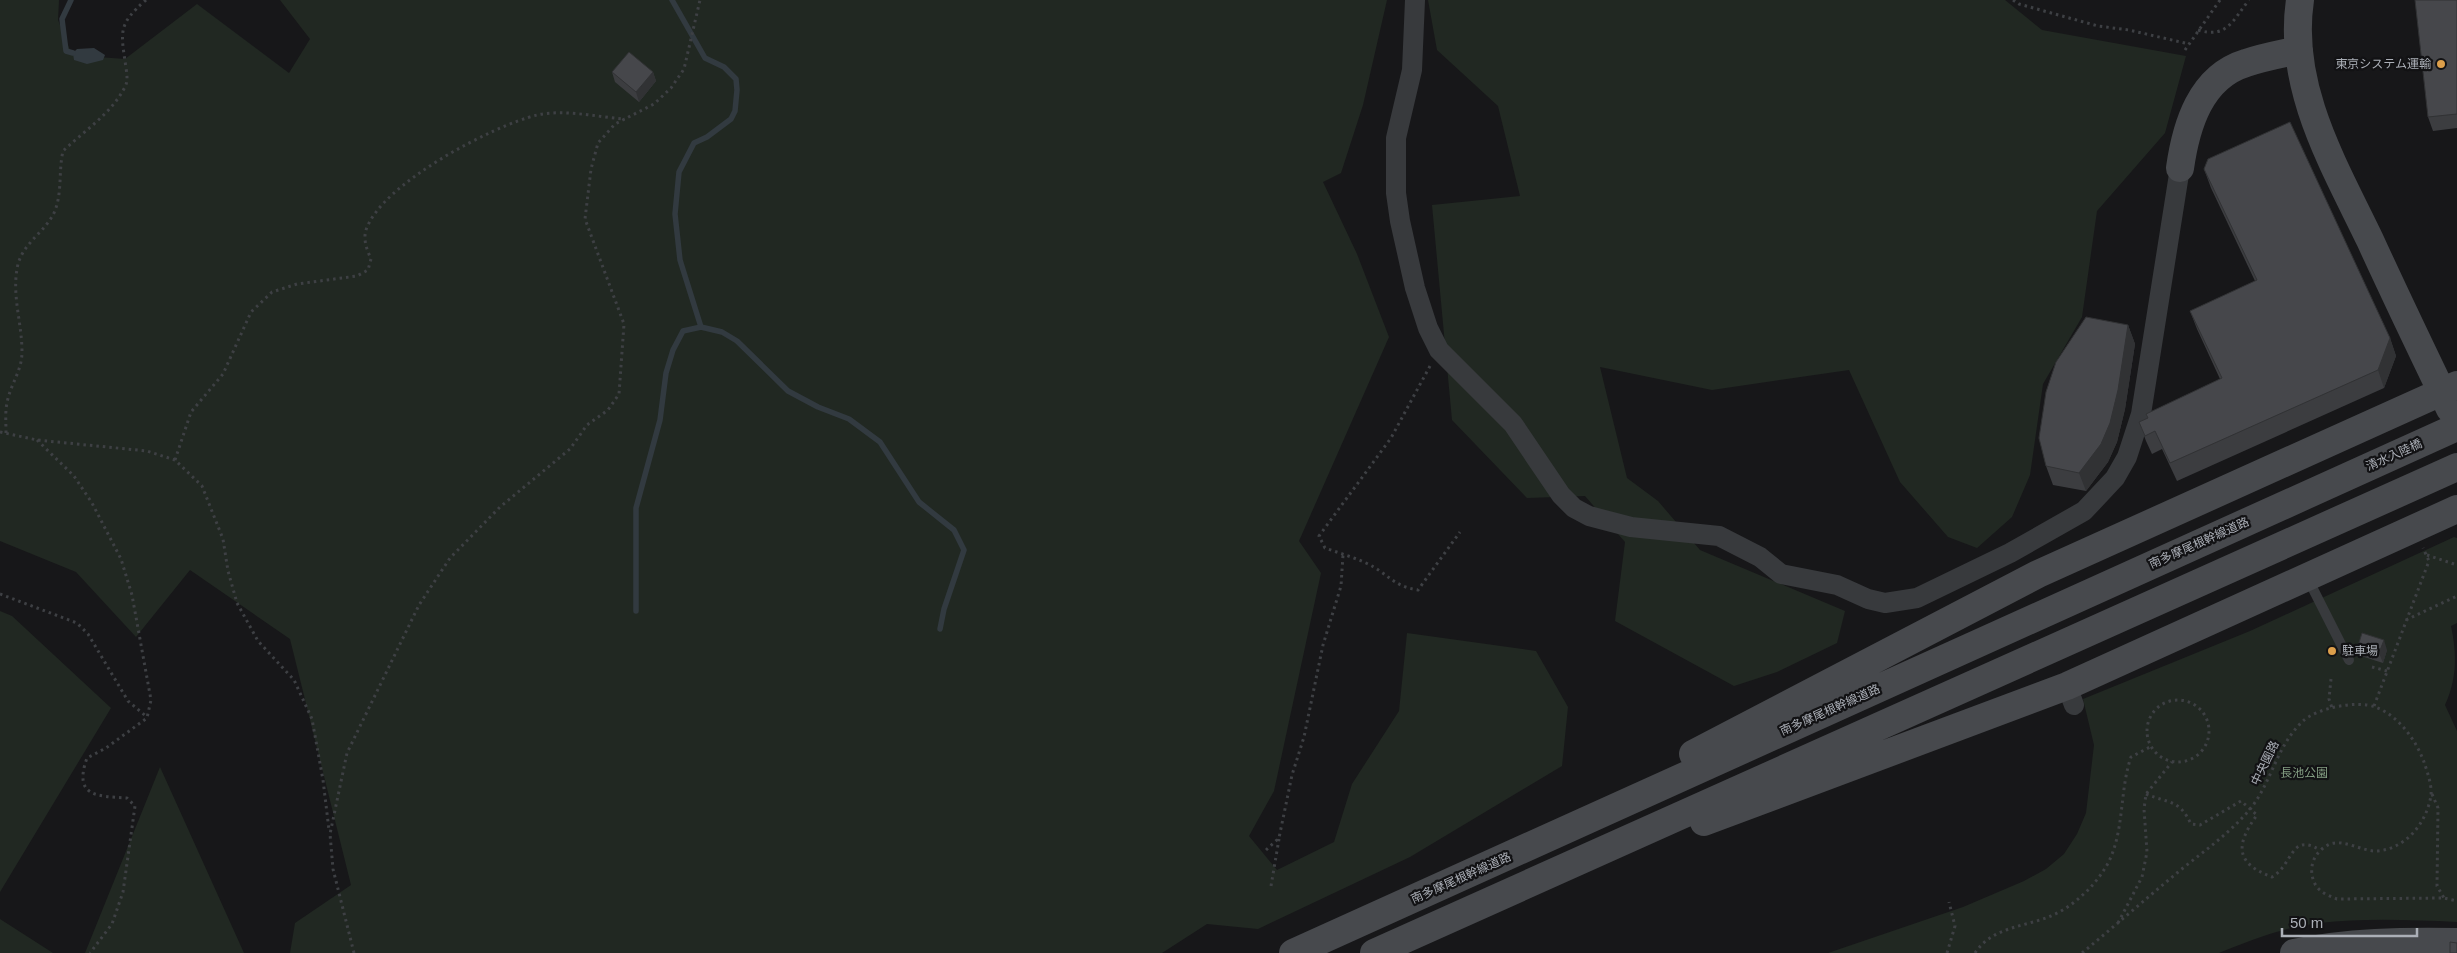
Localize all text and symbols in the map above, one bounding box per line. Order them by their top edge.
place label: 東京システム運輸 [2335,57,2431,71]
marker: 東京システム運輸 [2435,58,2447,70]
street label: 清水入陸橋 [2364,436,2424,474]
street label: 南多摩尾根幹線道路 [2147,515,2251,571]
place label: 駐車場 [2342,644,2378,658]
marker: 駐車場 [2326,645,2338,657]
street label: 南多摩尾根幹線道路 [1778,682,1882,738]
street label: 中央園路 [2248,738,2282,788]
park label: 長池公園 [2280,766,2328,780]
street label: 南多摩尾根幹線道路 [1409,850,1513,906]
scale bar [2282,906,2417,938]
text: 50 m [2290,914,2323,931]

